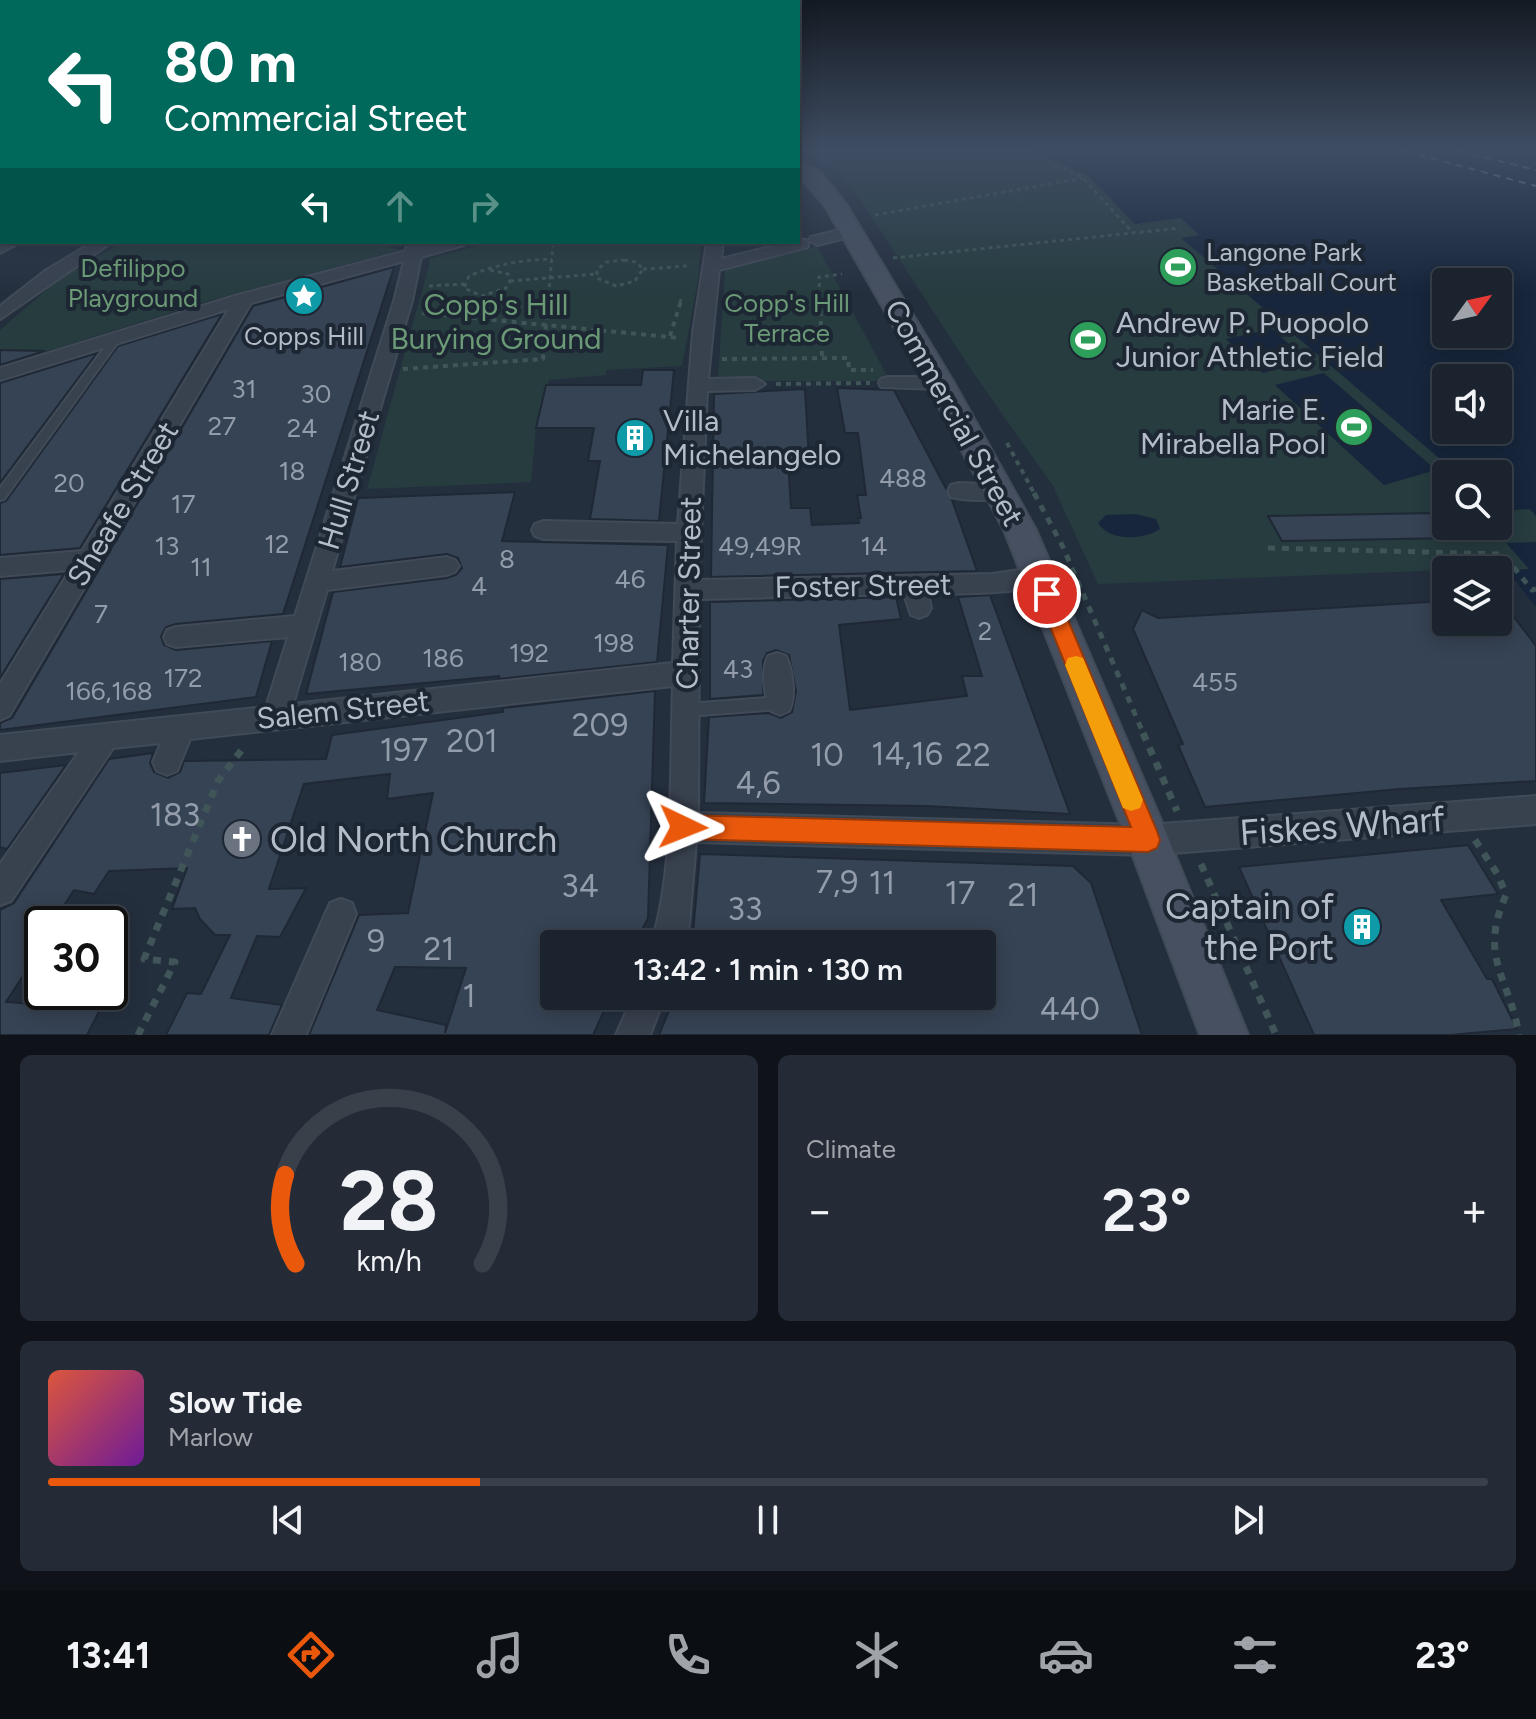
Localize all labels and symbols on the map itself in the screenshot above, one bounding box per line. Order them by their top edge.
place label: Langone Park Basketball Court [1206,236,1397,298]
sports icon: Langone Park Basketball Court [1157,246,1199,288]
park label: Defilippo Playground [68,252,198,314]
north arrow [1432,268,1512,348]
place icon: Copps Hill [283,275,325,317]
park label: Copp's Hill Burying Ground [390,286,602,357]
park label: Copp's Hill Terrace [724,287,850,349]
street label: Commercial Street [877,293,1032,532]
place label: Andrew P. Puopolo Junior Athletic Field [1116,304,1384,375]
sports icon: Andrew P. Puopolo Junior Athletic Field [1067,319,1109,361]
place label: Copps Hill [244,320,364,352]
house number: 31 [232,373,256,405]
house number: 30 [301,378,331,410]
place label: Marie E. Mirabella Pool [1140,391,1326,462]
place label: Villa Michelangelo [663,402,841,473]
street label: Hull Street [310,406,387,554]
sports icon: Marie E. Mirabella Pool [1333,406,1375,448]
house number: 27 [208,410,236,442]
house number: 24 [287,412,317,444]
street label: Sheafe Street [59,415,186,593]
building icon: Villa Michelangelo [614,417,656,459]
house number: 18 [279,455,305,487]
house number: 488 [879,462,927,494]
house number: 20 [53,467,85,499]
house number: 17 [171,488,195,520]
street label: Charter Street [668,496,709,690]
house number: 12 [264,528,290,560]
house number: 13 [155,530,179,562]
house number: 49,49R [718,530,802,562]
house number: 14 [861,530,887,562]
house number: 8 [499,543,515,575]
house number: 11 [190,551,212,583]
pin [1013,560,1081,628]
house number: 46 [615,563,645,595]
street label: Foster Street [774,565,952,606]
house number: 4 [471,570,487,602]
house number: 7 [94,598,108,630]
house number: 2 [978,615,992,647]
house number: 198 [593,627,635,659]
house number: 192 [509,637,549,669]
house number: 186 [422,642,464,674]
house number: 180 [338,646,382,678]
house number: 43 [723,653,753,685]
house number: 172 [163,662,203,694]
house number: 455 [1192,666,1238,698]
house number: 166,168 [65,675,153,707]
street label: Salem Street [255,682,431,737]
house number: 209 [572,706,628,744]
house number: 201 [446,722,498,760]
house number: 197 [380,731,428,769]
house number: 14,16 [871,735,943,773]
house number: 10 [810,736,844,774]
house number: 22 [955,736,991,774]
house number: 4,6 [735,764,781,802]
position arrow [641,785,725,869]
house number: 183 [150,796,200,834]
street label: Fiskes Wharf [1238,797,1447,854]
church icon: Old North Church [221,818,263,860]
place label: Old North Church [270,818,557,861]
house number: 7,9 [816,863,858,901]
house number: 11 [869,864,895,902]
house number: 34 [561,867,599,905]
house number: 17 [945,874,975,912]
house number: 21 [1007,876,1039,914]
place label: Captain of the Port [1165,885,1335,969]
house number: 33 [728,890,762,928]
speed limit sign: 30 [24,906,128,1010]
building icon: Captain of the Port [1341,906,1383,948]
house number: 9 [367,922,385,960]
house number: 21 [423,930,455,968]
house number: 1 [462,977,476,1015]
house number: 440 [1040,990,1100,1028]

